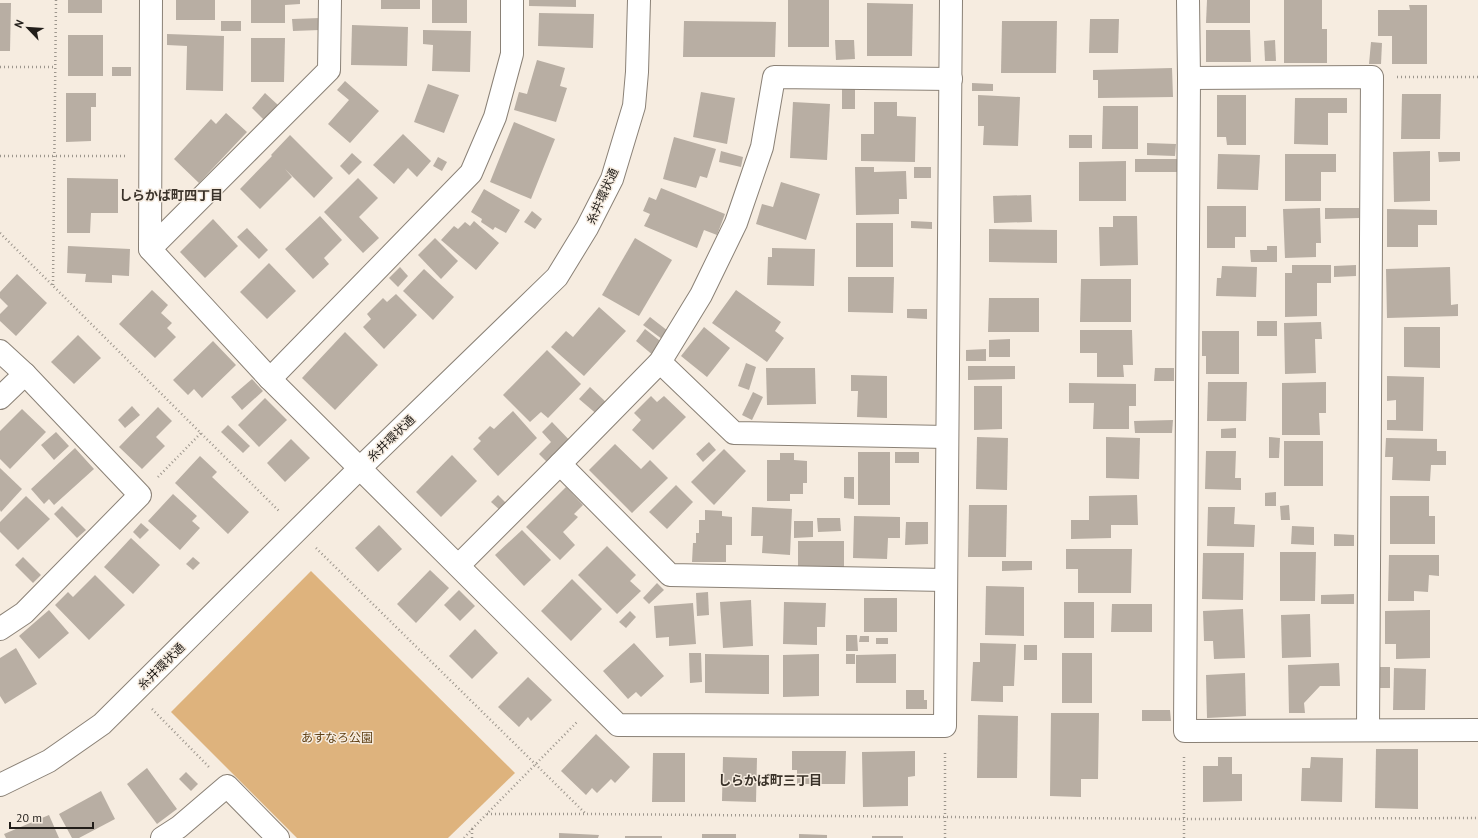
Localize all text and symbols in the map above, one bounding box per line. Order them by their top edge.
north arrow [8,8,48,48]
text: N [11,18,27,30]
street label: 糸井環状通 [583,166,621,226]
district label: しらかば町四丁目 [119,187,223,204]
street label: 糸井環状通 [364,412,418,464]
street label: 糸井環状通 [134,639,188,693]
park label: あすなろ公園 [301,730,373,745]
district label: しらかば町三丁目 [718,772,822,789]
scale bar [10,804,93,830]
text: 20 m [16,810,42,825]

